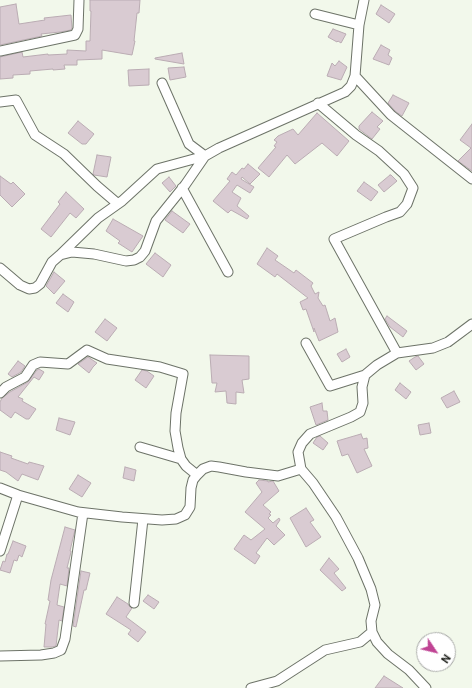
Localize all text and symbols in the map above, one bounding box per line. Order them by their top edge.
north arrow [416,632,456,672]
text: N [438,652,453,665]

